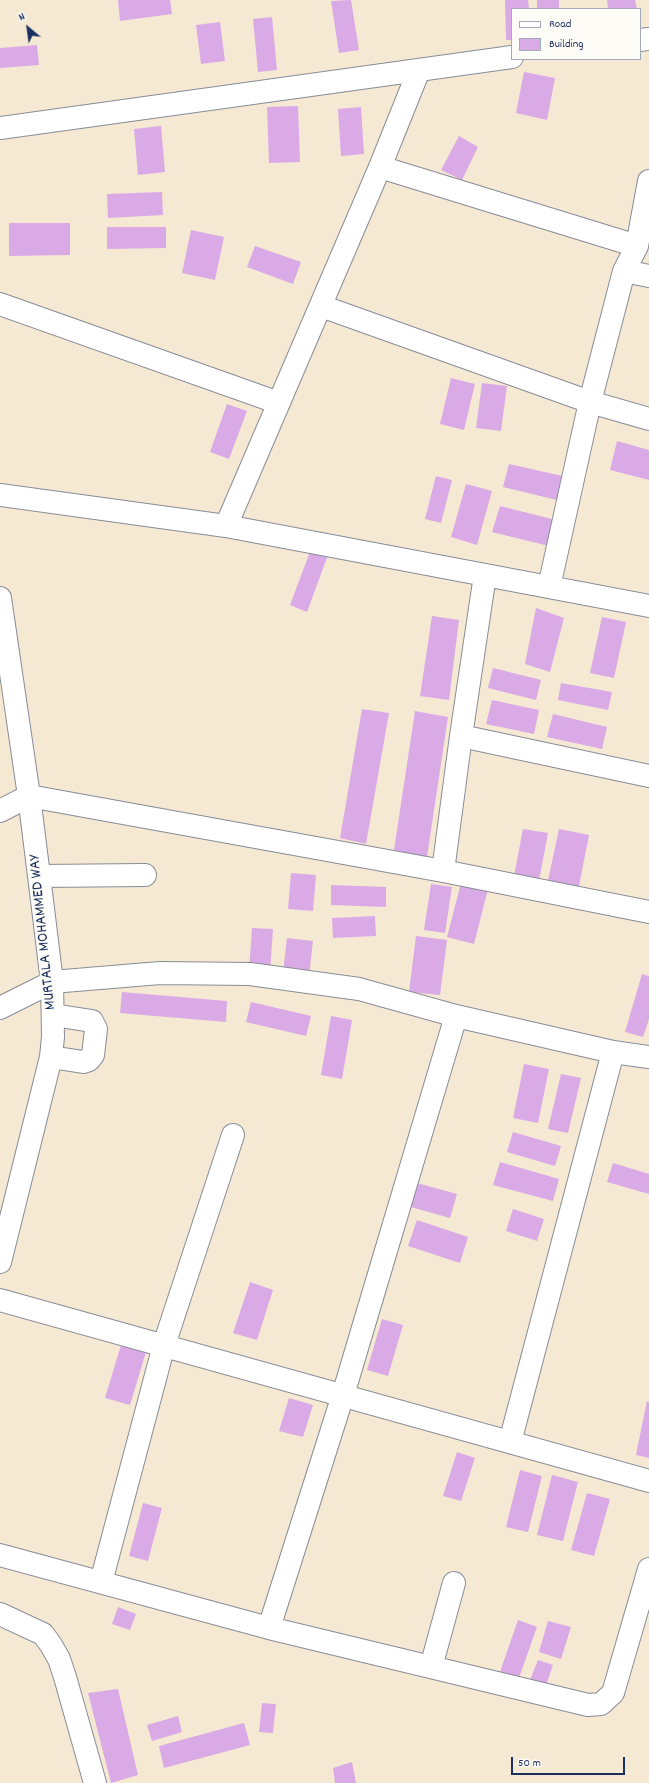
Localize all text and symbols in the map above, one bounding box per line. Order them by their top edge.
north arrow [8,8,48,48]
legend [511,8,641,60]
text: N [16,9,28,26]
text: Road [549,16,571,33]
text: Building [549,36,584,53]
street label: MURTALA MOHAMMED WAY [26,853,62,1011]
scale bar [513,1749,627,1775]
text: 50 m [518,1755,541,1772]

